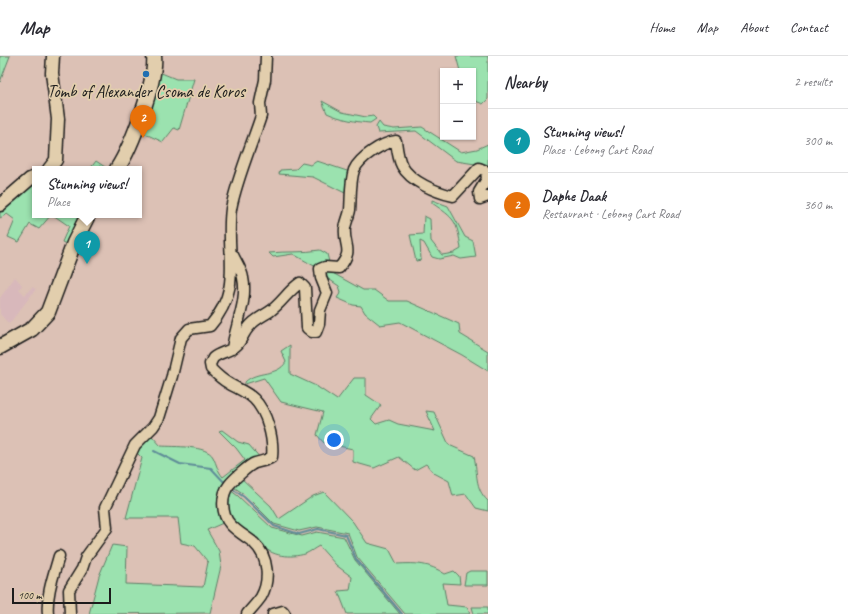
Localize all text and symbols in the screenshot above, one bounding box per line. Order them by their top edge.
text: Map [20,16,50,40]
text: Home [649,19,675,36]
text: Map [697,19,718,36]
text: About [740,19,768,36]
text: Contact [790,19,828,36]
map controls [440,68,476,140]
button: + [440,68,476,104]
marker: Tomb of Alexander Csoma de Koros [141,69,151,79]
text: Nearby [504,72,547,93]
text: 2 results [794,74,832,90]
place label: Tomb of Alexander Csoma de Koros [47,81,247,102]
button: − [440,104,476,140]
pin: 2 [130,105,156,138]
text: Stunning views! [542,123,622,142]
text: 1 [514,133,520,149]
text: 300 m [804,133,832,149]
text: Place · Lebong Cart Road [542,142,652,158]
popup [32,166,142,218]
text: Stunning views! [47,175,127,194]
text: Daphe Daak [542,187,606,206]
text: Place [47,194,70,210]
text: 2 [514,197,520,213]
text: 360 m [804,197,832,213]
text: Restaurant · Lebong Cart Road [542,206,680,222]
pin: 1 [74,231,100,264]
your location [324,430,344,450]
scale bar [12,586,111,605]
text: 100 m [18,588,42,602]

